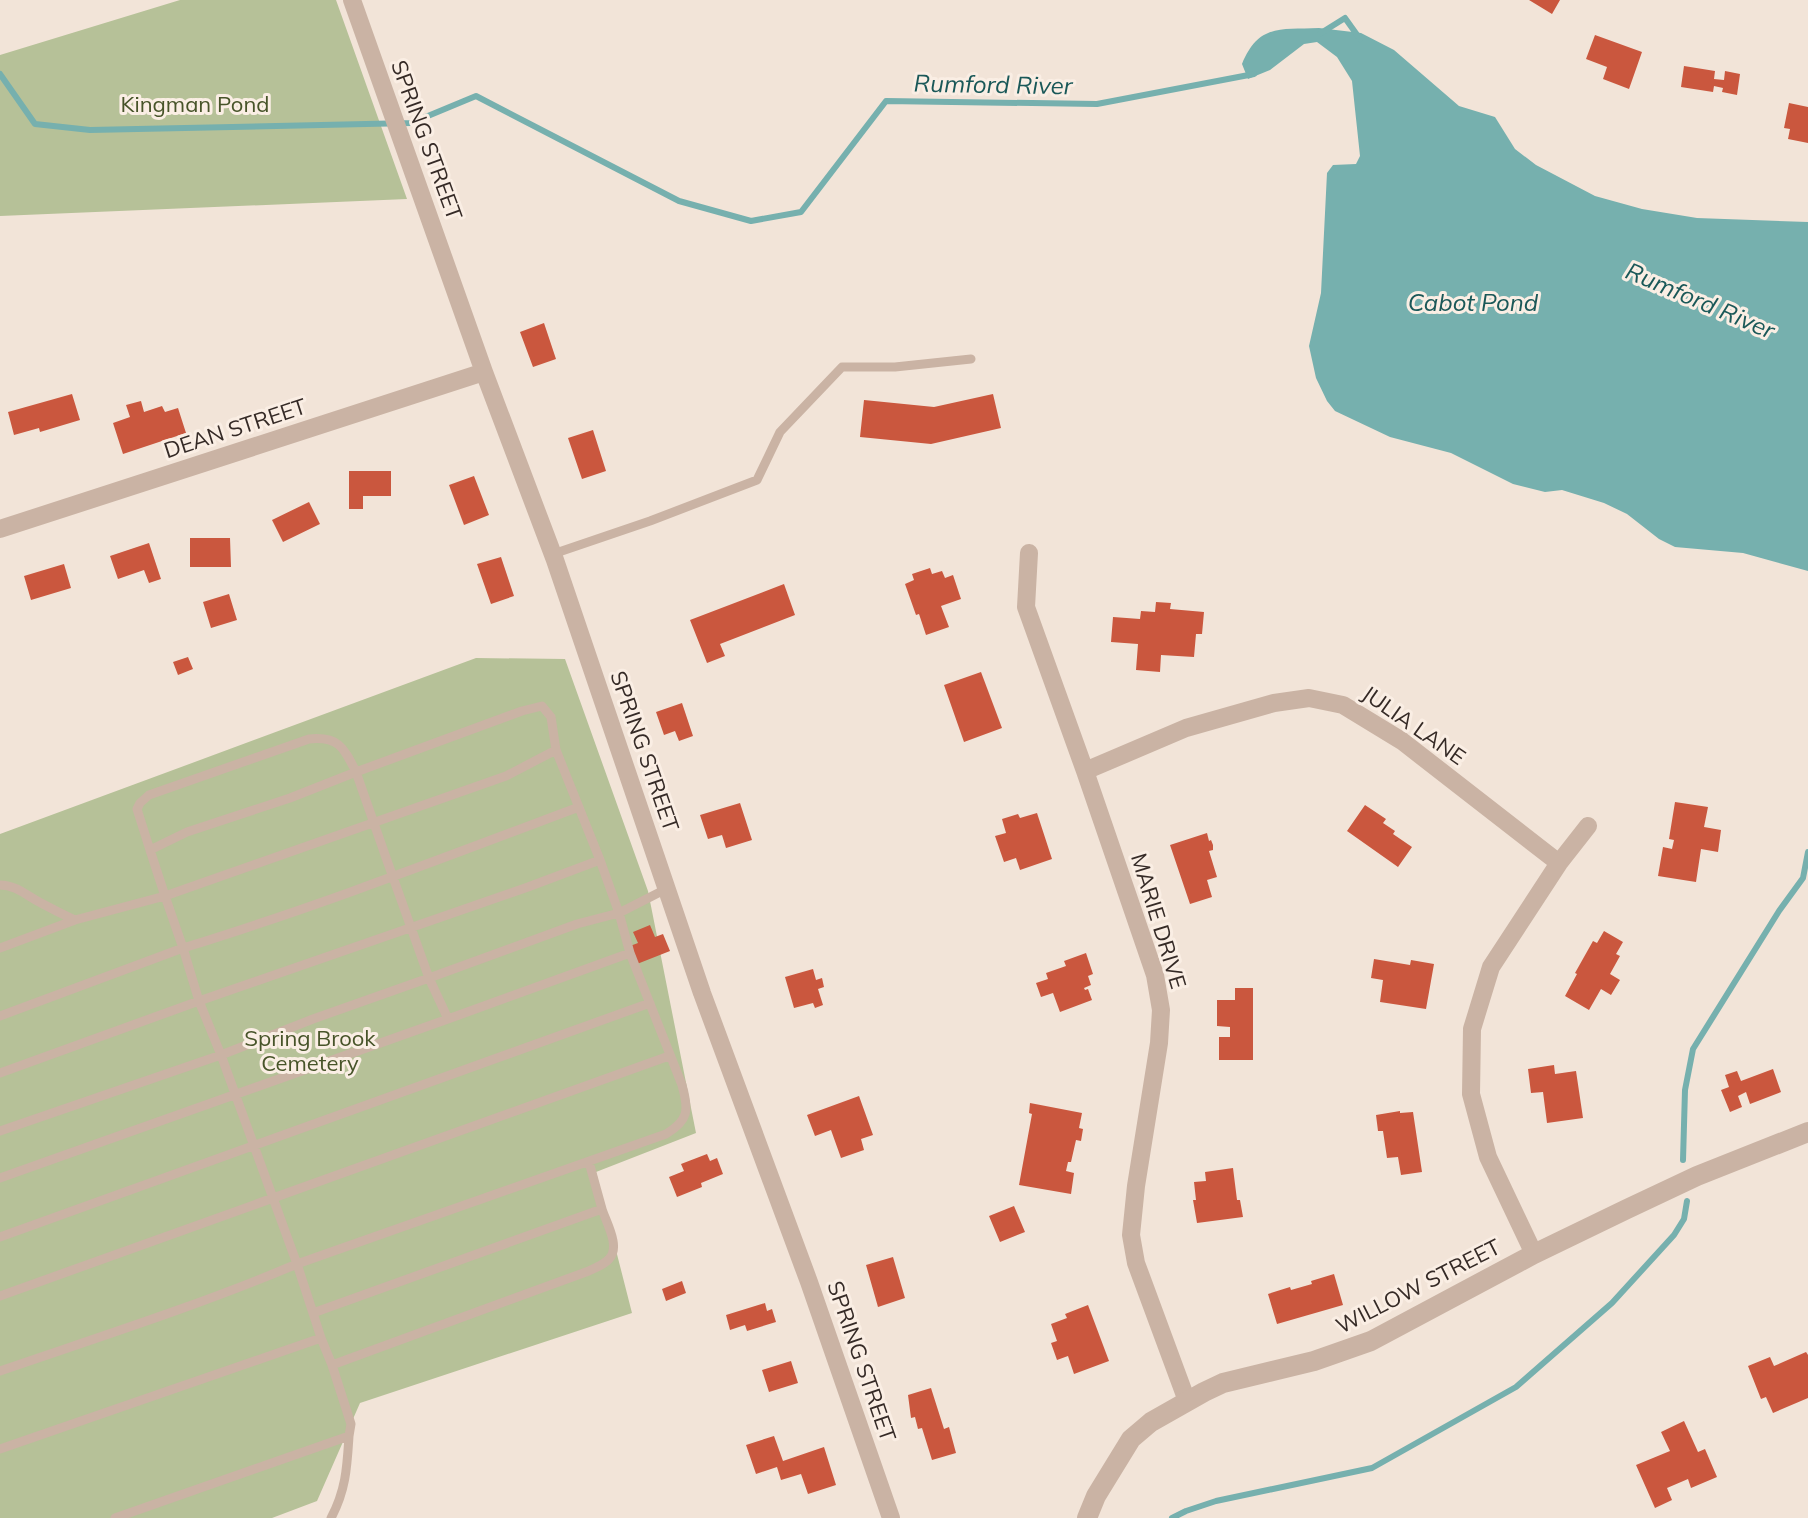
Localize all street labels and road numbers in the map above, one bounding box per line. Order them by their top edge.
street label: SPRING STREET [385,56,469,224]
street label: DEAN STREET [160,392,310,464]
street label: SPRING STREET [604,667,686,835]
street label: JULIA LANE [1357,679,1471,771]
street label: MARIE DRIVE [1125,850,1193,992]
street label: WILLOW STREET [1331,1232,1505,1340]
street label: SPRING STREET [821,1277,903,1445]

